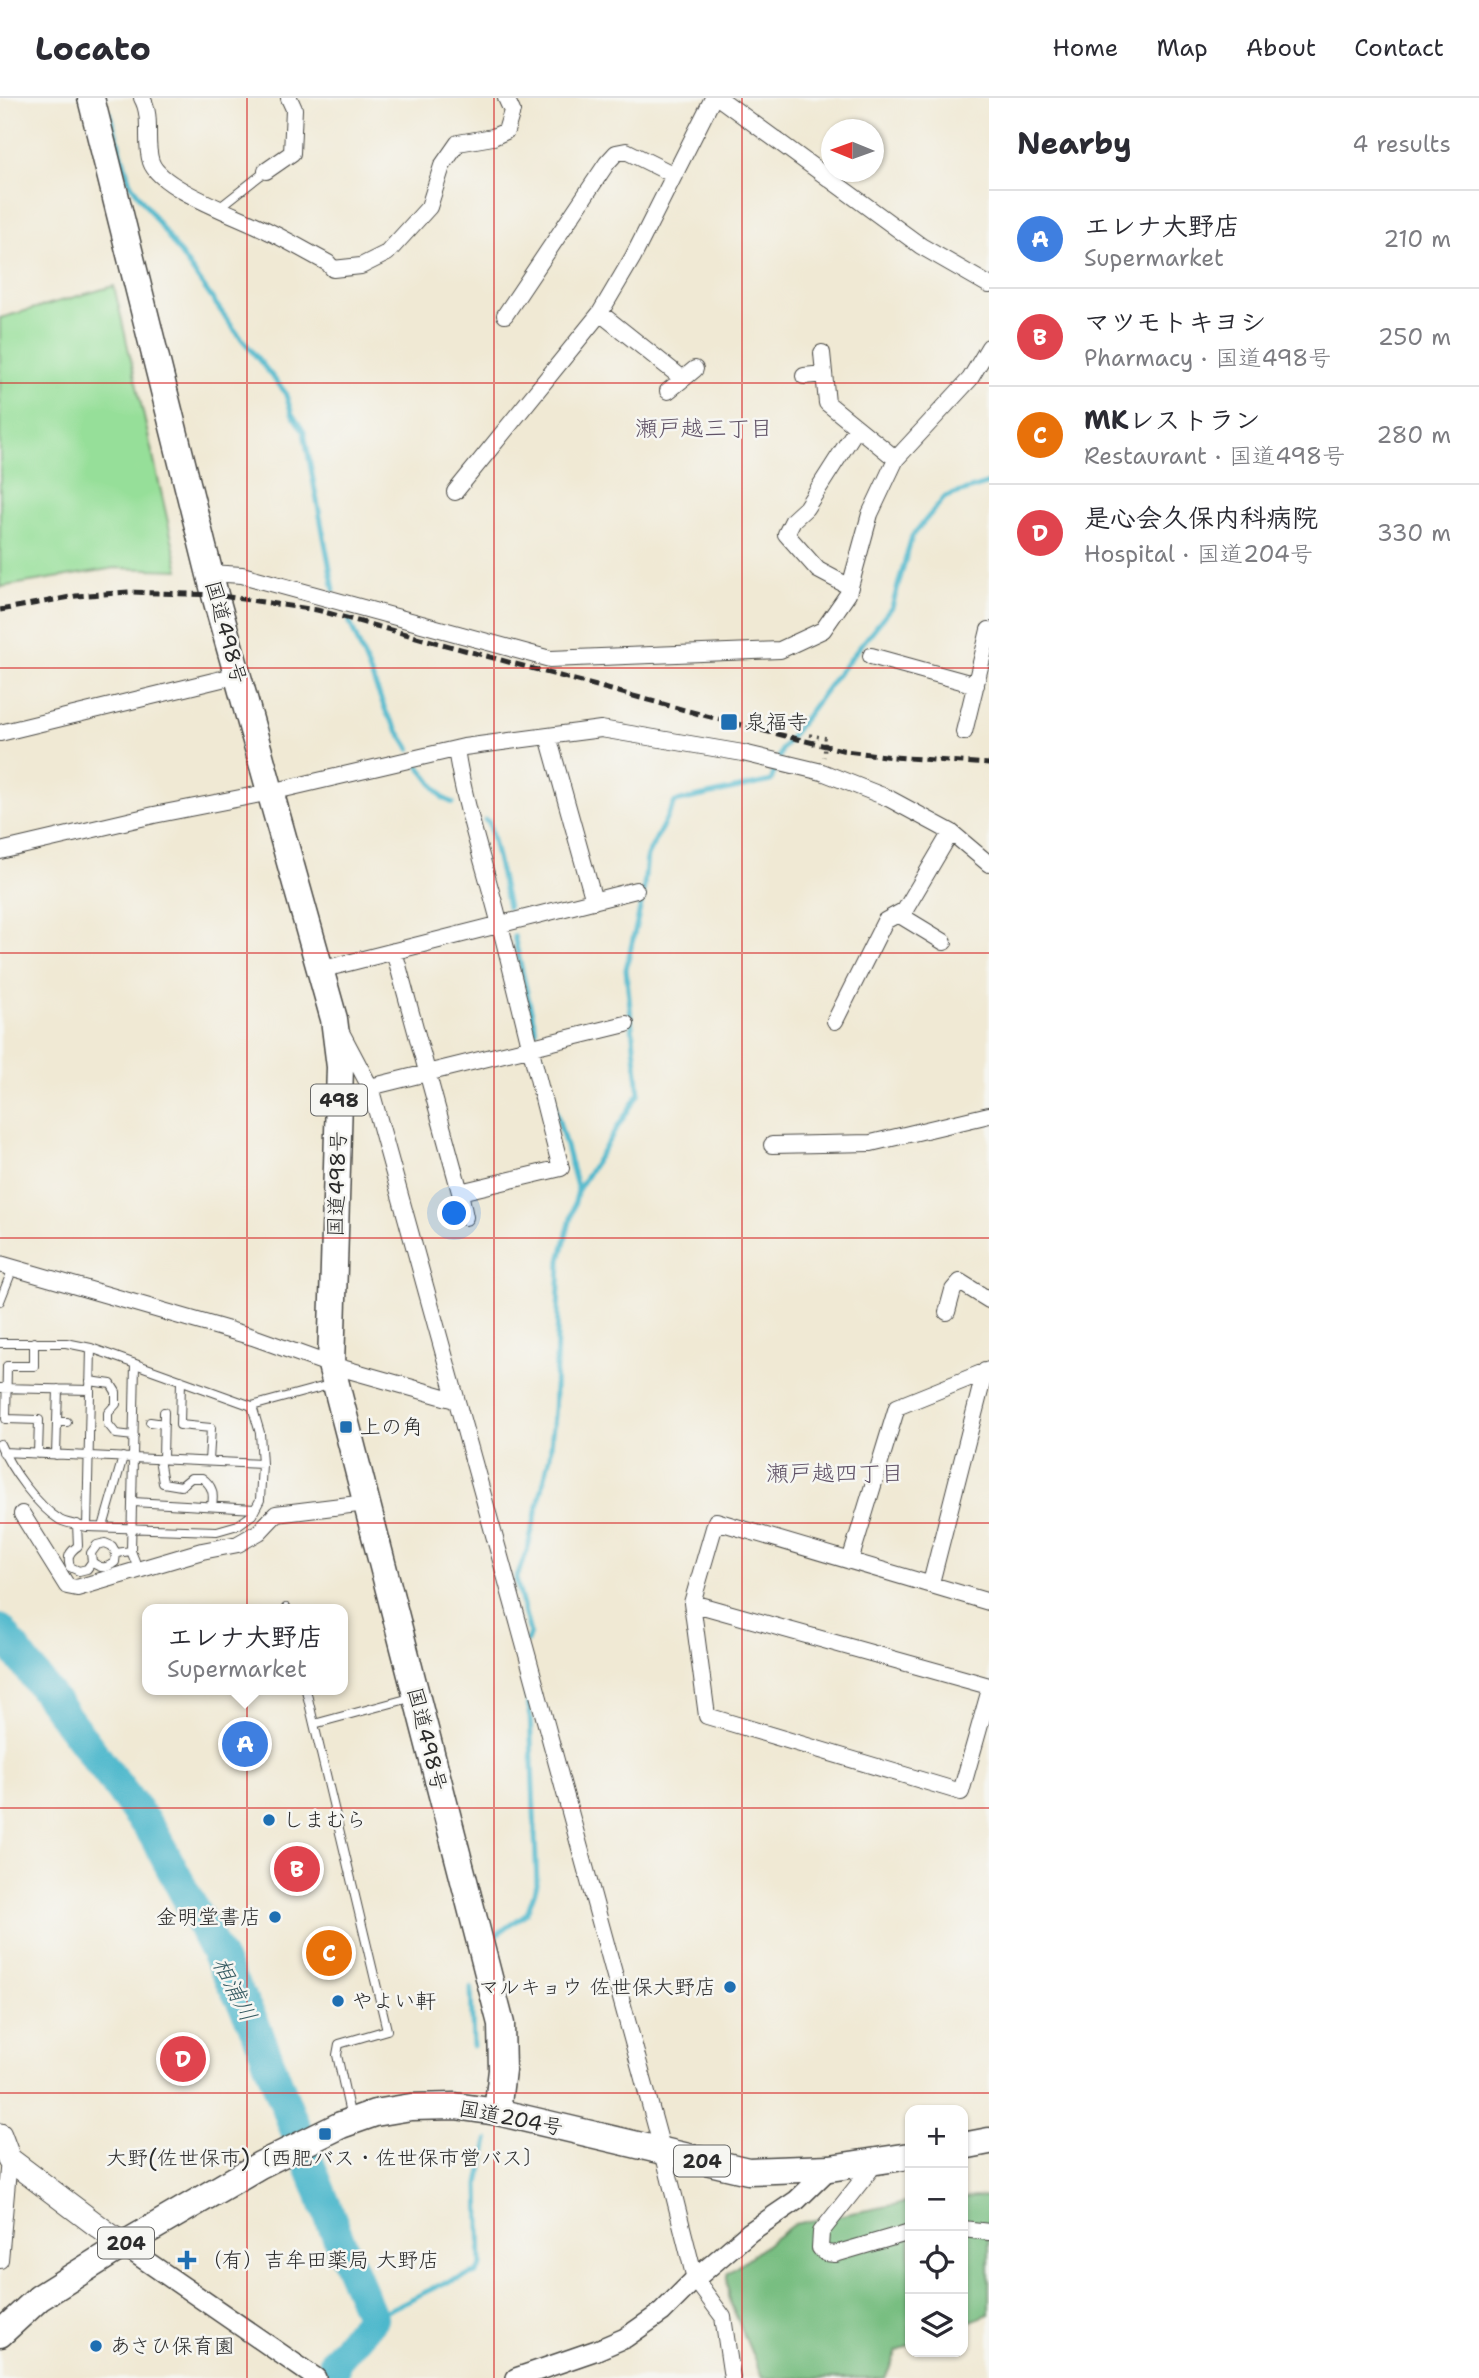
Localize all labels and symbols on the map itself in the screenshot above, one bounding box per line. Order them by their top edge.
north arrow [821,119,884,182]
district label: 瀬戸越三丁目 [635,413,773,443]
street label: 国道498号 [199,577,253,687]
place label: 泉福寺 [745,708,808,736]
marker: 泉福寺 [719,712,739,732]
road number: 498 [311,1084,367,1116]
street label: 国道498号 [321,1131,353,1237]
your location [437,1196,471,1230]
place label: 上の角 [360,1413,423,1441]
marker: 上の角 [338,1419,354,1435]
district label: 瀬戸越四丁目 [766,1458,904,1488]
street label: 国道498号 [401,1684,453,1794]
pin: A [222,1718,268,1770]
place label: しまむら [283,1806,367,1834]
marker: しまむら [261,1812,277,1828]
pin: B [274,1843,320,1895]
place label: 金明堂書店 [156,1903,261,1931]
marker: 金明堂書店 [267,1909,283,1925]
pin: C [306,1927,352,1979]
water label: 相浦川 [206,1951,264,2027]
place label: マルキョウ 佐世保大野店 [478,1973,716,2001]
marker: マルキョウ 佐世保大野店 [722,1979,738,1995]
place label: やよい軒 [352,1987,436,2015]
marker: やよい軒 [330,1993,346,2009]
pin: D [160,2033,206,2085]
street label: 国道204号 [456,2094,566,2142]
marker: 大野(佐世保市)〔西肥バス・佐世保市営バス〕 [317,2126,333,2142]
place label: 大野(佐世保市)〔西肥バス・佐世保市営バス〕 [106,2144,544,2172]
road number: 204 [674,2146,730,2176]
road number: 204 [98,2228,154,2258]
place label: （有）吉牟田薬局 大野店 [201,2246,439,2274]
marker: （有）吉牟田薬局 大野店 [179,2252,195,2268]
place label: あさひ保育園 [110,2332,235,2360]
marker: あさひ保育園 [88,2338,104,2354]

